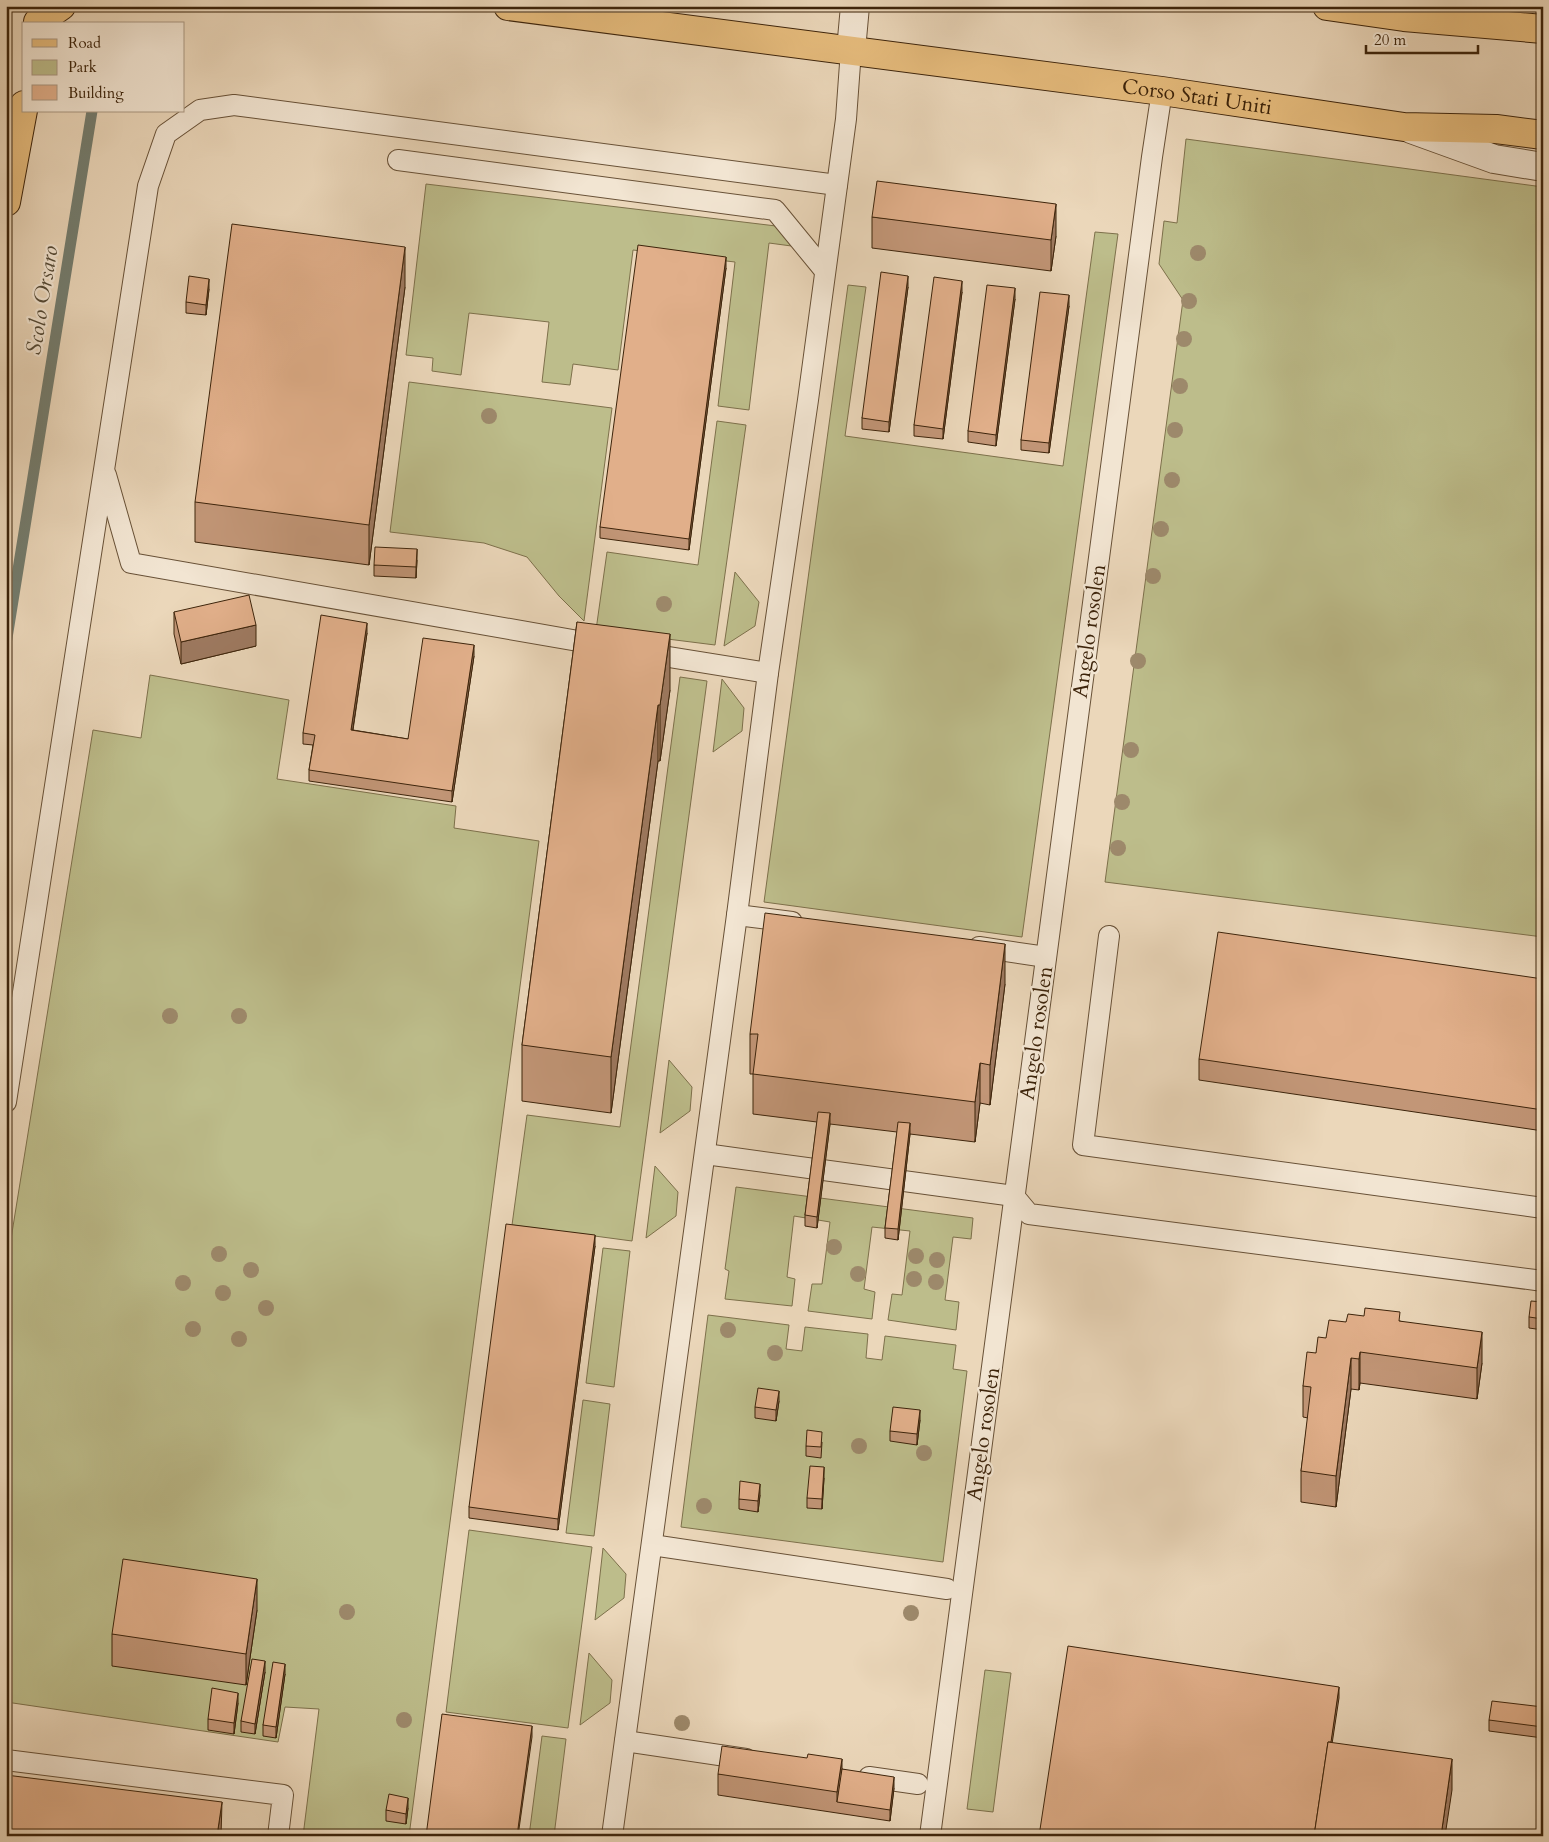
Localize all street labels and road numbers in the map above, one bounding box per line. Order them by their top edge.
street label: Corso Stati Uniti [1120,72,1274,122]
street label: Angelo rosolen [1066,562,1113,700]
street label: Angelo rosolen [1013,964,1060,1102]
street label: Angelo rosolen [960,1365,1007,1503]

